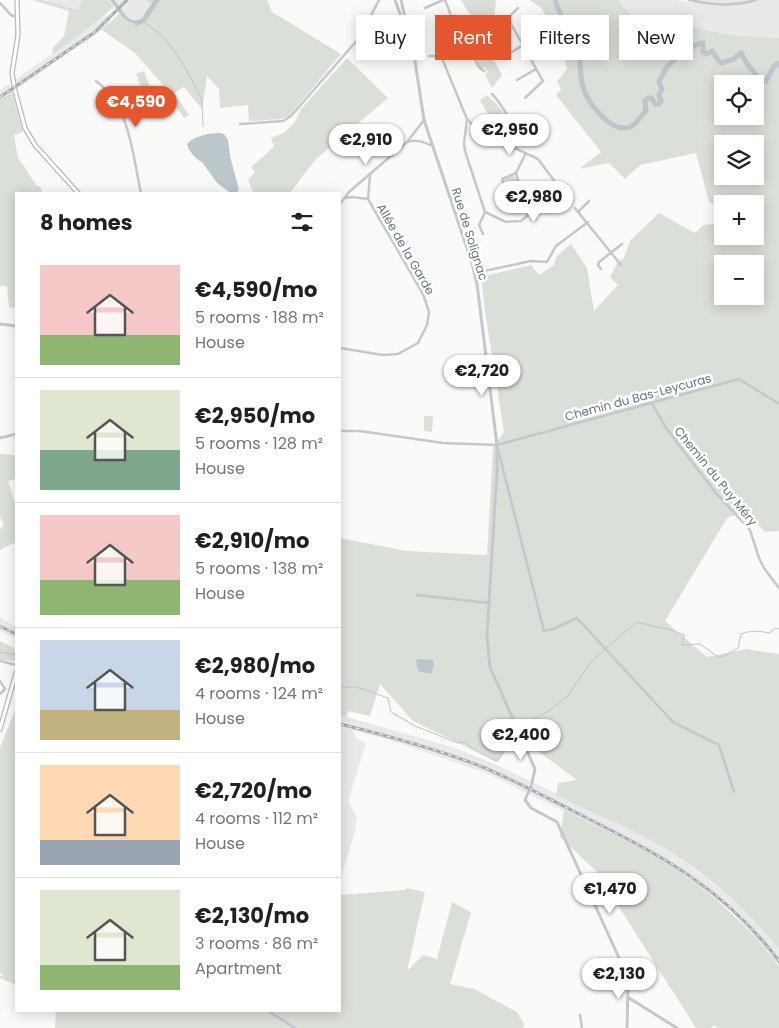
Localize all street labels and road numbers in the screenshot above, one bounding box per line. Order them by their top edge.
street label: Rue de Solignac [448,186,492,282]
street label: Allée de la Garde [373,200,439,298]
street label: Chemin du Bas-Leycuras [563,369,713,425]
street label: Chemin du Puy Méry [671,423,762,529]

